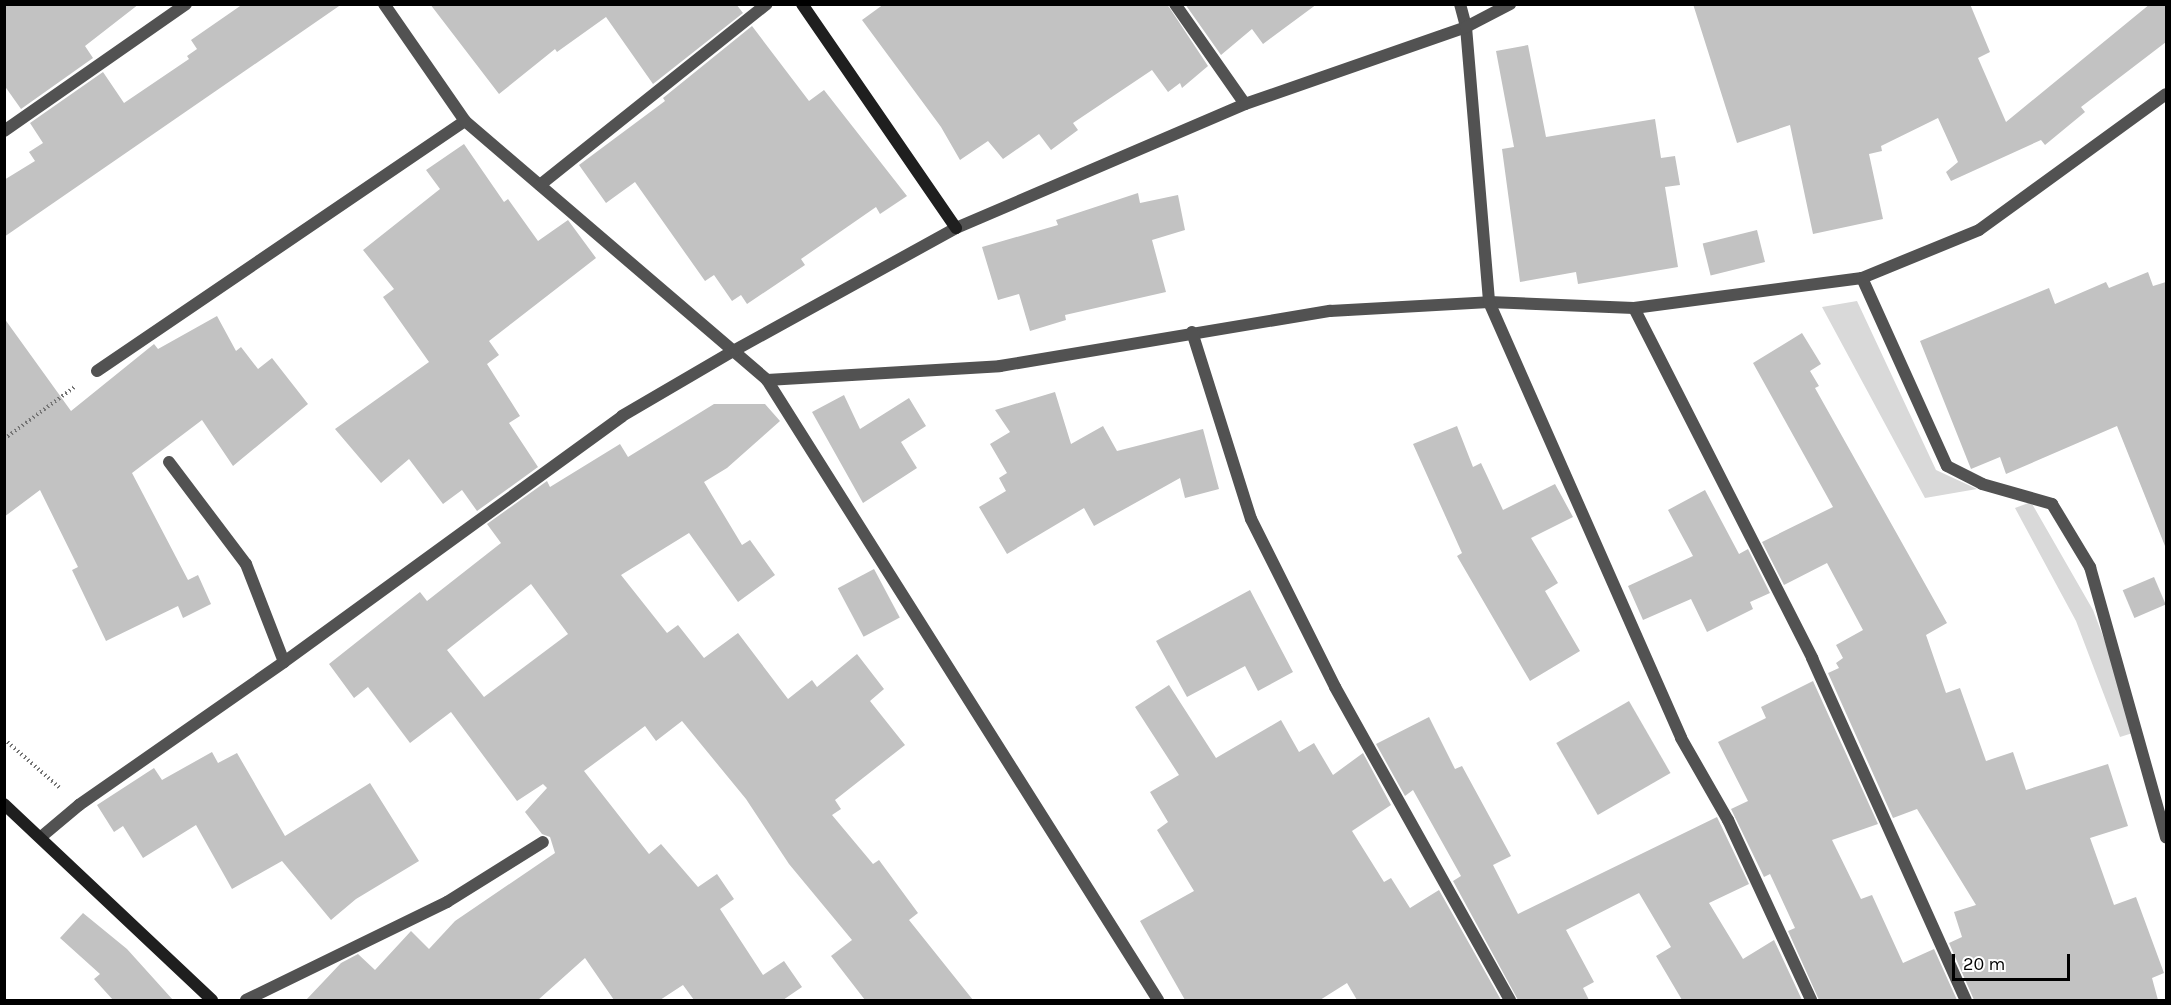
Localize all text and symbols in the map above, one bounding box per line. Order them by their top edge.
scale bar [1955,942,2074,980]
text: 20 m [1963,953,2005,975]

